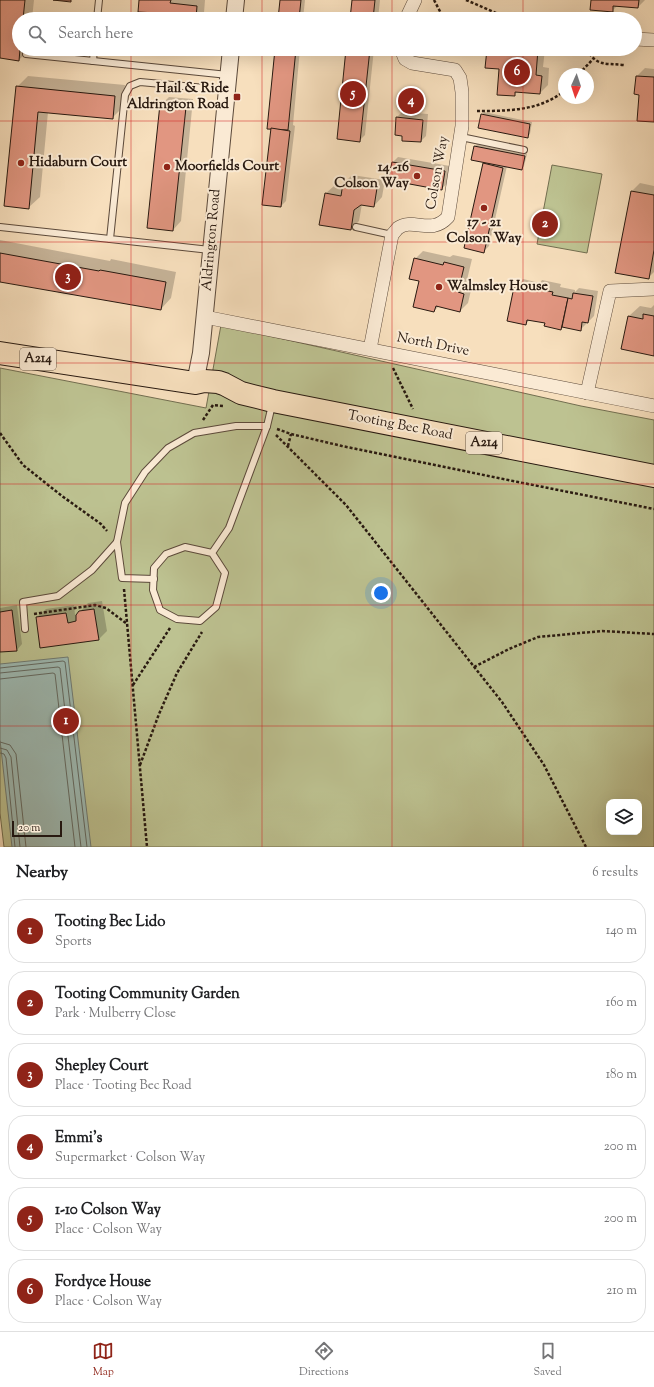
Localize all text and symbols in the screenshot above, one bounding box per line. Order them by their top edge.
search box [12,12,642,56]
icon: search [26,23,48,45]
text: Search here [58,24,133,45]
pin: 6 [504,57,530,87]
north arrow [558,68,594,104]
place label: Hail & Ride Aldrington Road [127,79,229,115]
pin: 5 [340,79,366,109]
pin: 4 [398,86,424,116]
marker: Hail & Ride Aldrington Road [232,92,242,102]
street label: Colson Way [422,134,454,212]
place label: Hidaburn Court [29,153,127,173]
place label: Moorfields Court [175,157,279,177]
marker: Hidaburn Court [16,158,26,168]
place label: 14 -16 Colson Way [334,158,409,194]
marker: Moorfields Court [162,162,172,172]
marker: 14 -16 Colson Way [412,171,422,181]
street label: Aldrington Road [198,188,226,292]
marker: 17 - 21 Colson Way [479,203,489,213]
pin: 2 [532,209,558,239]
place label: 17 - 21 Colson Way [447,213,521,249]
pin: 3 [55,262,81,292]
place label: Walmsley House [447,277,548,297]
marker: Walmsley House [434,282,444,292]
street label: North Drive [395,328,471,362]
road number: A214 [20,348,56,370]
street label: Tooting Bec Road [346,406,454,446]
road number: A214 [466,432,502,454]
your location [371,583,391,603]
pin: 1 [53,706,79,736]
map controls [606,799,642,835]
button: layers [606,799,642,835]
scale bar [12,819,62,838]
text: 20 m [18,820,40,836]
text: Nearby [16,861,68,885]
text: 6 results [592,864,638,882]
text: Tooting Bec Lido [55,912,165,933]
text: 1 [28,922,32,940]
text: 140 m [606,922,637,940]
text: Sports [55,933,92,951]
text: Tooting Community Garden [55,984,240,1005]
text: 2 [27,994,33,1012]
text: 160 m [606,994,637,1012]
text: Park · Mulberry Close [55,1005,176,1023]
text: Shepley Court [55,1056,148,1077]
text: 3 [27,1066,33,1084]
text: 180 m [606,1066,637,1084]
text: Place · Tooting Bec Road [55,1077,192,1095]
text: Emmi's [55,1128,102,1149]
text: 4 [27,1138,33,1156]
text: 200 m [604,1138,637,1156]
text: Supermarket · Colson Way [55,1149,205,1167]
text: 1-10 Colson Way [55,1200,161,1221]
text: 5 [28,1210,32,1228]
text: 200 m [604,1210,637,1228]
text: Place · Colson Way [55,1221,162,1239]
text: Fordyce House [55,1272,151,1293]
text: 6 [27,1282,33,1300]
text: 210 m [606,1282,637,1300]
text: Place · Colson Way [55,1293,162,1311]
tab: Map [92,1340,114,1380]
tab: Directions [299,1340,349,1380]
tab: Saved [533,1340,562,1380]

